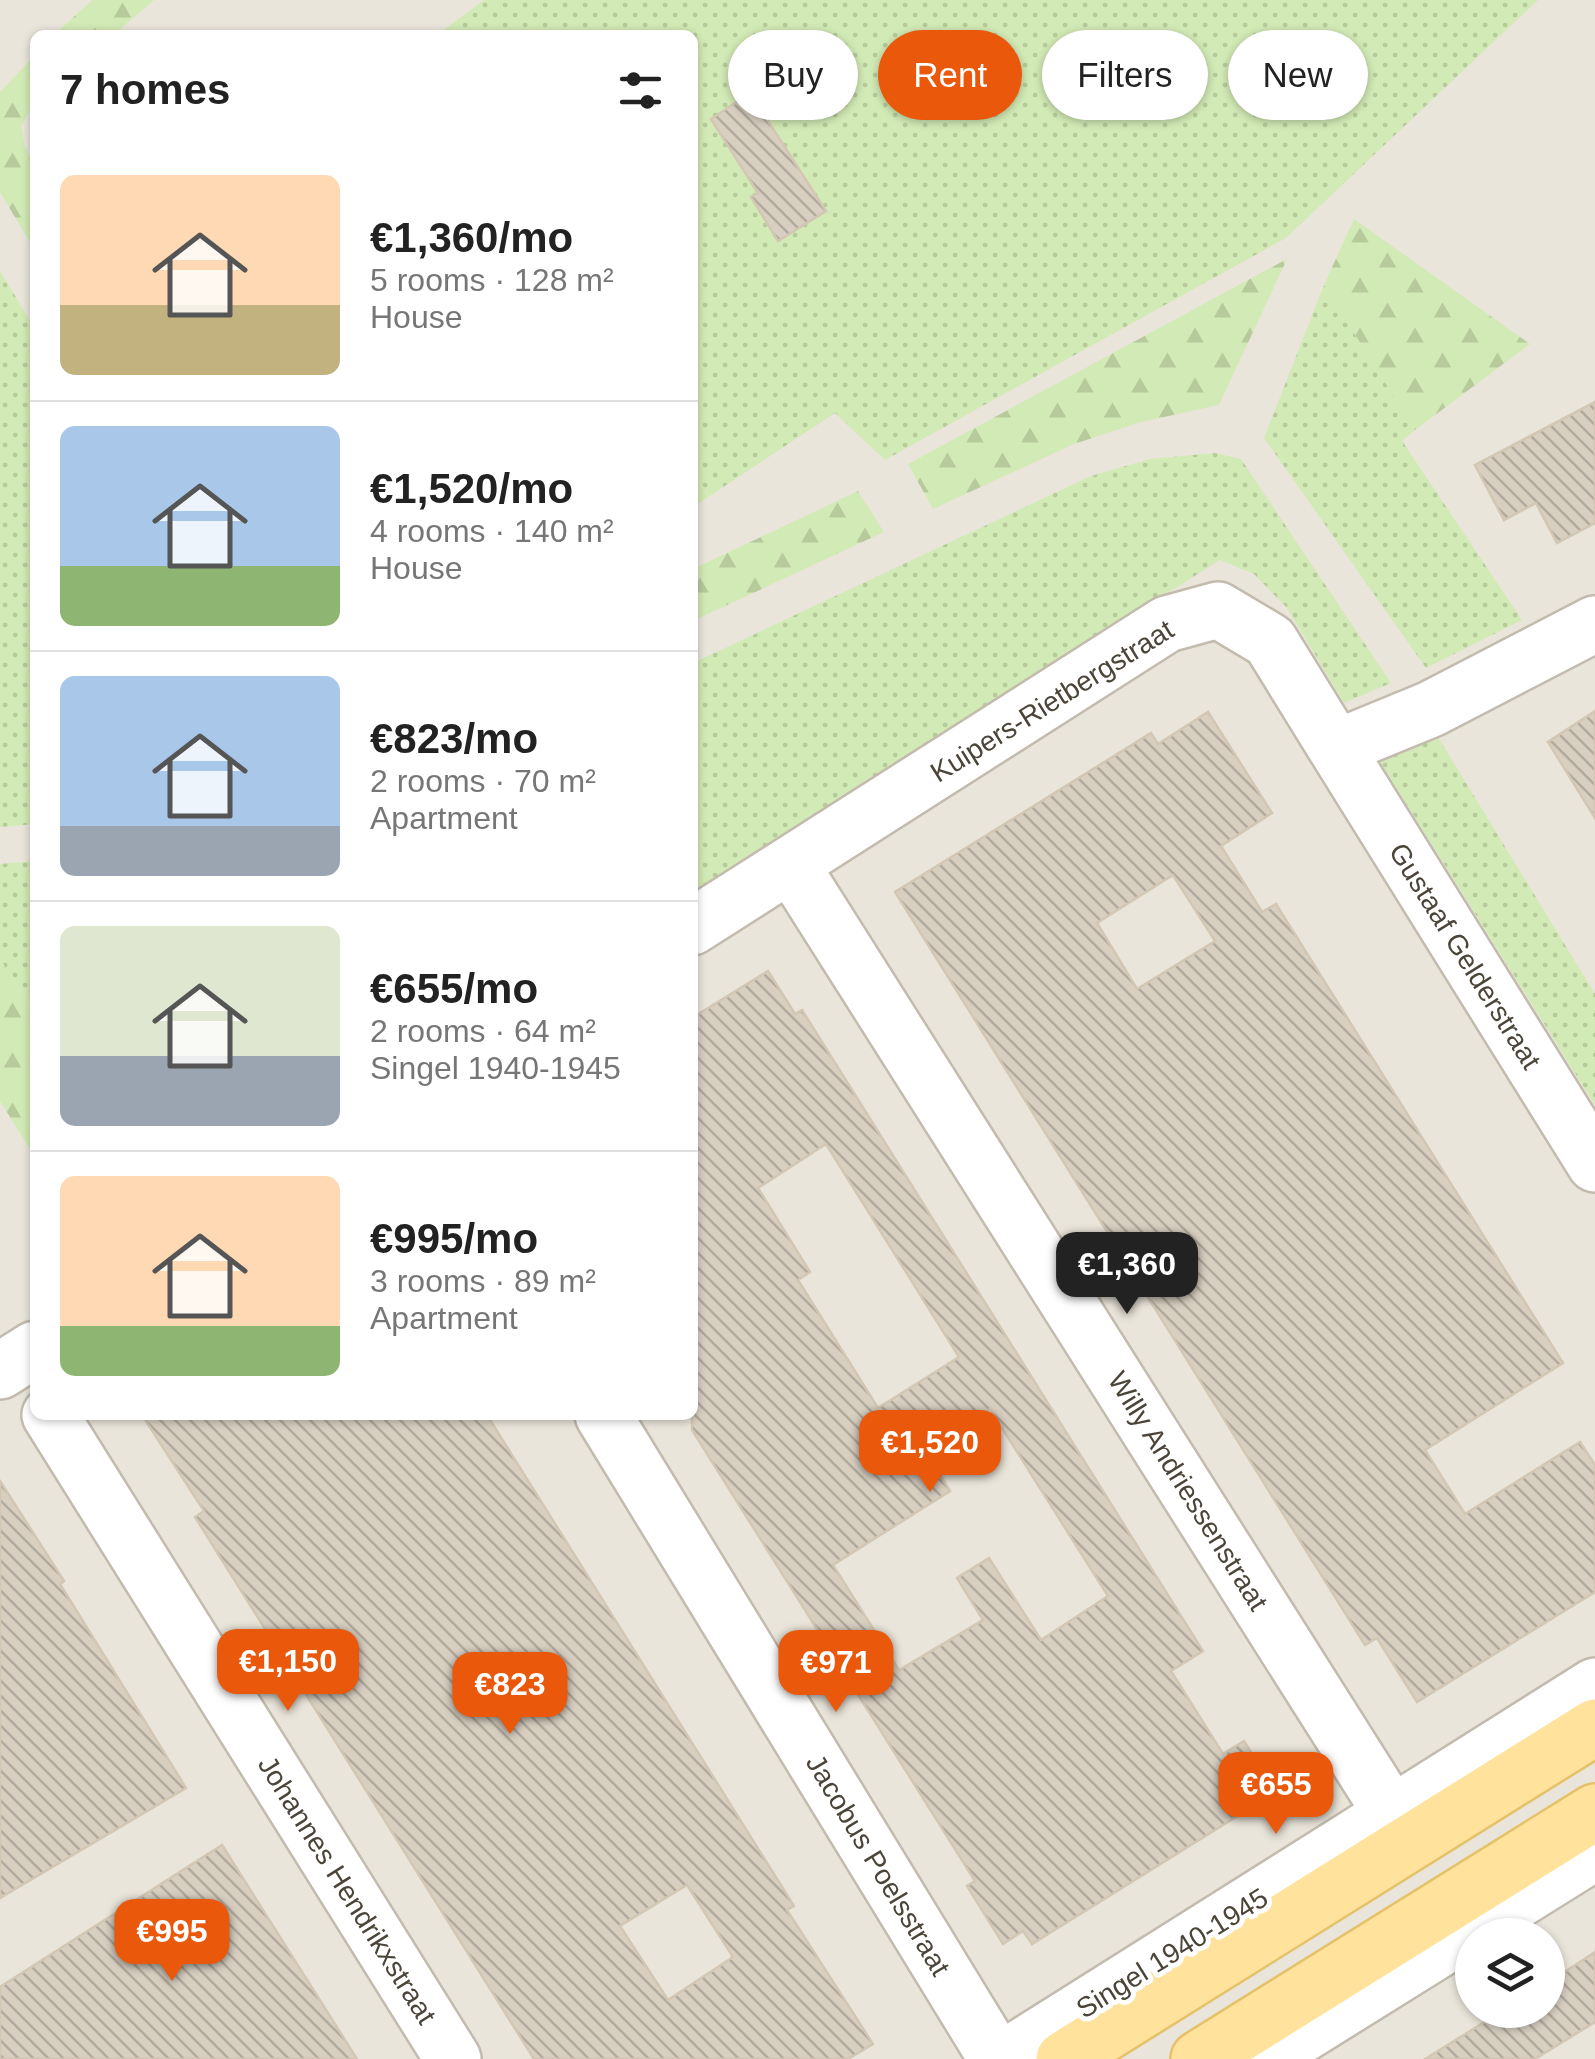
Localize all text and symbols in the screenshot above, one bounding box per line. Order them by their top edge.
chip: Buy [728,30,858,120]
chip: Rent [878,30,1022,120]
chip: Filters [1042,30,1208,120]
chip: New [1228,30,1368,120]
icon: filters [613,63,668,118]
text: 7 homes [60,66,230,113]
text: €1,360/mo [370,214,573,261]
icon: home [140,215,260,335]
text: 5 rooms · 128 m² [370,262,614,298]
text: House [370,299,463,335]
text: €1,520/mo [370,465,573,512]
icon: home [140,466,260,586]
text: 4 rooms · 140 m² [370,513,614,549]
text: House [370,550,463,586]
street label: Kuipers-Rietbergstraat [925,614,1179,788]
text: €823/mo [370,715,538,762]
icon: home [140,716,260,836]
text: 2 rooms · 70 m² [370,763,596,799]
text: Apartment [370,800,518,836]
street label: Gustaaf Gelderstraat [1383,838,1547,1075]
text: €655/mo [370,965,538,1012]
icon: home [140,966,260,1086]
text: 2 rooms · 64 m² [370,1013,596,1049]
text: Singel 1940-1945 [370,1050,621,1086]
text: €995/mo [370,1215,538,1262]
icon: home [140,1216,260,1336]
pin: €1,360 [1046,1232,1208,1317]
text: €1,360 [1078,1246,1176,1282]
text: 3 rooms · 89 m² [370,1263,596,1299]
text: Apartment [370,1300,518,1336]
street label: Willy Andriessenstraat [1102,1366,1274,1616]
pin: €1,520 [849,1410,1011,1495]
text: €1,520 [881,1424,979,1460]
pin: €1,150 [207,1629,369,1714]
pin: €971 [777,1630,895,1715]
text: €1,150 [239,1643,337,1679]
text: €971 [800,1644,872,1680]
pin: €823 [451,1652,569,1737]
text: €823 [474,1666,546,1702]
street label: Jacobus Poelsstraat [800,1749,956,1981]
street label: Johannes Hendrikxstraat [252,1750,442,2030]
pin: €655 [1217,1752,1335,1837]
text: €655 [1240,1766,1312,1802]
street label: Singel 1940-1945 [1071,1882,1273,2024]
pin: €995 [113,1899,231,1984]
text: €995 [136,1913,208,1949]
map controls [1455,1918,1565,2028]
button: layers [1455,1918,1565,2028]

